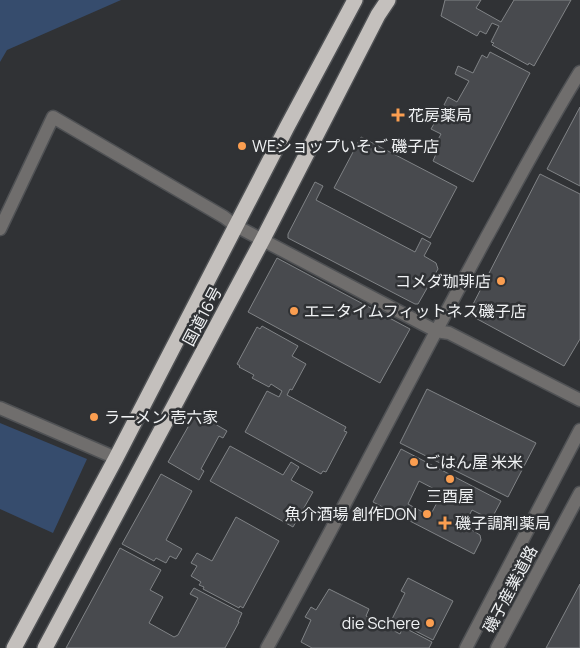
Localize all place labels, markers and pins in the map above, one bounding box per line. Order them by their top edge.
place label: 花房薬局 [408,104,472,126]
marker: 花房薬局 [392,109,404,121]
place label: WEショップいそご 磯子店 [252,135,439,157]
marker: WEショップいそご 磯子店 [236,140,248,152]
place label: コメダ珈琲店 [395,270,491,292]
marker: コメダ珈琲店 [495,275,507,287]
place label: エニタイムフィットネス磯子店 [304,300,526,322]
marker: エニタイムフィットネス磯子店 [288,305,300,317]
place label: ラーメン 壱六家 [104,406,219,428]
marker: ラーメン 壱六家 [88,411,100,423]
place label: ごはん屋 米米 [424,451,523,473]
marker: ごはん屋 米米 [408,456,420,468]
marker: 三酉屋 [444,473,456,485]
place label: 三酉屋 [426,485,474,507]
place label: 魚介酒場 創作DON [285,503,417,525]
marker: 魚介酒場 創作DON [421,508,433,520]
place label: 磯子調剤薬局 [455,512,551,534]
marker: 磯子調剤薬局 [439,517,451,529]
place label: die Schere [342,612,420,634]
marker: die Schere [424,617,436,629]

